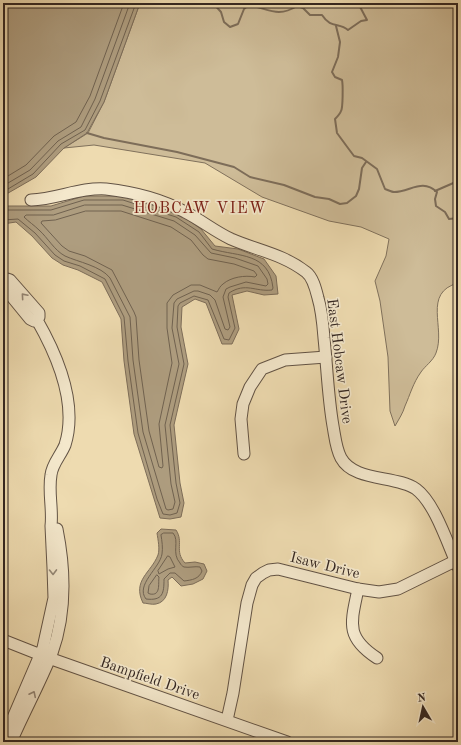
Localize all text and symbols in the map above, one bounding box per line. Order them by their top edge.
district label: HOBCAW VIEW [133,201,267,217]
one-way arrow [22,293,29,301]
street label: East Hobcaw Drive [323,298,354,425]
street label: Isaw Drive [288,551,361,582]
one-way arrow [49,569,58,575]
street label: Bampfield Drive [98,655,201,704]
north arrow [403,687,443,727]
one-way arrow [28,690,36,698]
text: N [417,692,427,705]

